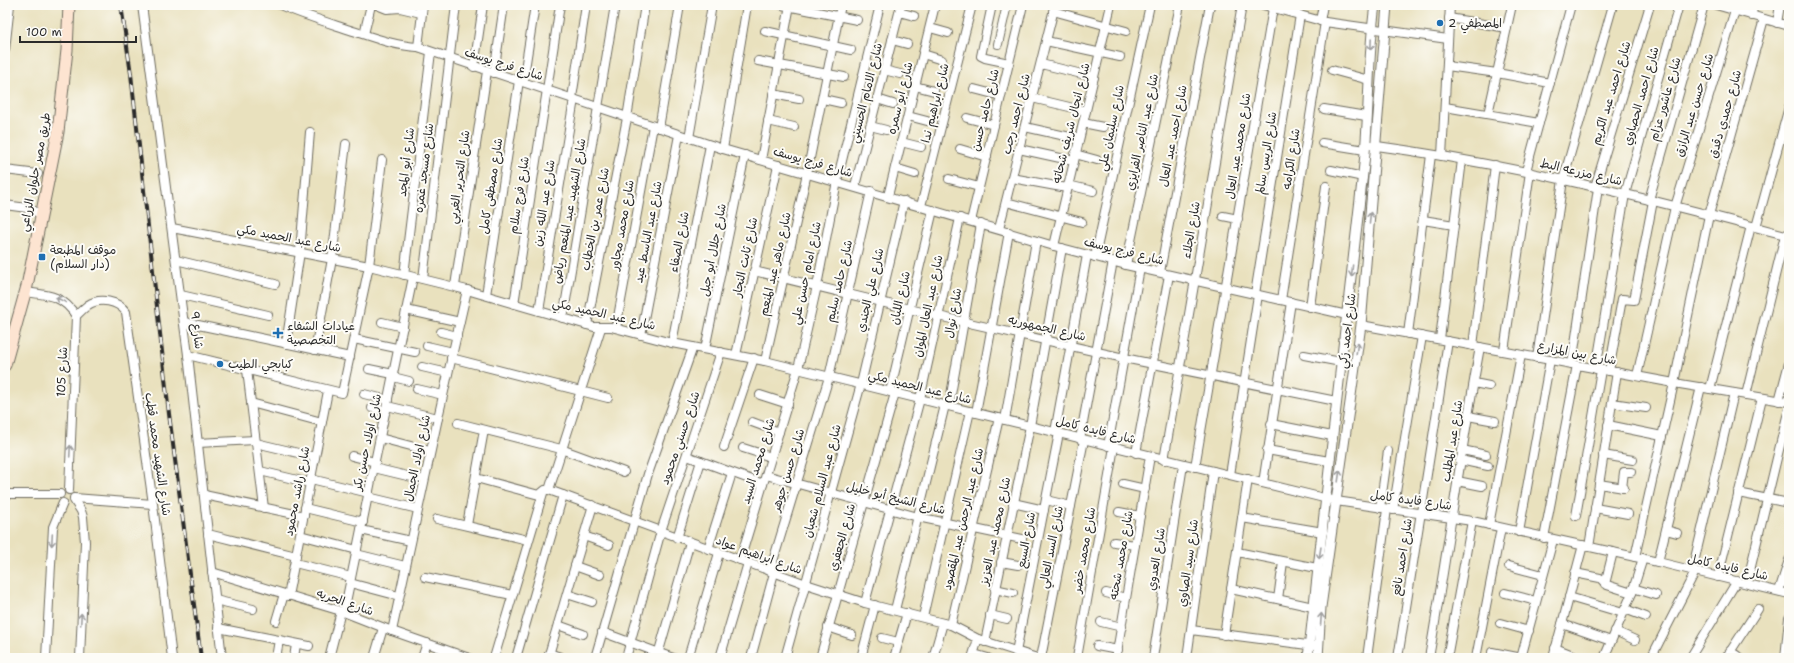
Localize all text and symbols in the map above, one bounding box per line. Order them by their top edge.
place label: المصطفي 2 [1448,15,1502,34]
scale bar [20,18,136,44]
marker: المصطفي 2 [1435,18,1445,28]
text: 100 m [26,24,62,40]
one-way arrow [1367,37,1374,50]
street label: شارع احمد عبد الكريم [1588,39,1635,147]
street label: شارع الامام الحسيني [846,41,889,146]
street label: شارع فرج يوسف [462,44,545,85]
street label: شارع احمد الحصاوي [1619,45,1664,147]
street label: شارع حسن عبد الرازق [1671,51,1718,159]
street label: شارع عاشور عزام [1645,55,1686,143]
street label: شارع أبو سمره [883,60,918,136]
street label: شارع انجال شريف شحاته [1048,61,1095,185]
street label: شارع ابراهيم ندا [917,62,954,145]
street label: شارع حامد حسن [967,67,1004,153]
street label: شارع حمدي دقدق [1705,68,1746,160]
street label: شارع احمد رجب [998,72,1035,156]
street label: شارع عبد الناصر الفرايزي [1122,72,1163,192]
street label: شارع سليمان علي [1094,83,1131,173]
street label: شارع احمد عبد العال [1155,84,1192,189]
street label: شارع محمد عبد العال [1222,92,1255,200]
street label: شارع الريس سالم [1252,110,1282,196]
street label: طريق مصر حلوان الزراعي [16,111,57,234]
street label: شارع مسجد غمره [411,122,438,214]
street label: شارع أبو المجد [394,126,419,198]
street label: شارع الكرامه [1278,127,1305,191]
street label: شارع التحرير الغربي [445,129,476,225]
street label: شارع مصطفى كامل [476,137,507,235]
street label: شارع الشهيد عبد المنعم رياض [548,137,591,285]
street label: شارع فرج يوسف [771,143,855,182]
street label: شارع فرج سلام [505,155,534,235]
street label: شارع مزرعه البط [1538,155,1624,190]
street label: شارع عبد الله زين [529,158,560,248]
street label: شارع عمر بن الخطاب [577,166,614,272]
street label: شارع محمد مجاور [606,179,639,273]
street label: شارع عبد الباسط عيد [630,180,667,284]
street label: شارع الجلاء [1178,200,1205,260]
street label: شارع جلال أبو جبل [696,202,731,298]
street label: شارع الصفاء [665,210,694,274]
street label: شارع ماهر عبد المنعم [755,210,796,318]
one-way arrow [1366,212,1373,225]
street label: شارع ثابت النجار [729,216,762,300]
street label: شارع عبد الحميد مكي [235,220,342,259]
street label: شارع امام حسن علي [787,220,828,327]
street label: شارع فرج يوسف [1082,233,1166,270]
street label: شارع حامد سليم [822,238,857,324]
place label: موقف المطبعة (دار السلام) [50,242,116,273]
street label: شارع علي الجندي [853,246,890,334]
marker: موقف المطبعة (دار السلام) [37,252,47,262]
street label: شارع عبد العال الموان [909,253,948,359]
one-way arrow [1348,264,1356,277]
street label: شارع اللبان [886,270,915,327]
street label: شارع نوال [941,287,966,340]
street label: شارع احمد زكي [1334,292,1363,370]
street label: شارع عبد الحميد مكي [550,294,657,337]
one-way arrow [55,296,67,303]
street label: شارع 9 [186,310,207,350]
street label: شارع الجمهوريه [1006,311,1087,346]
place label: عيادات الشفاء التخصصية [287,318,355,348]
marker: عيادات الشفاء التخصصية [272,327,284,339]
street label: شارع بين المزارع [1536,337,1618,369]
one-way arrow [1353,342,1361,355]
street label: شارع 105 [53,346,72,398]
place label: كبابجي الطيب [228,356,293,375]
marker: كبابجي الطيب [215,359,225,369]
street label: شارع عبد الحميد مكي [866,366,973,410]
street label: شارع حسني محمود [657,389,706,488]
street label: شارع الشهيد محمد قطب [140,391,175,517]
street label: شارع اولاد حسن بكر [349,392,386,493]
street label: شارع عبد المطلب [1438,399,1467,483]
street label: شارع فايده كامل [1054,412,1138,449]
street label: شارع اولاد الجمال [400,413,435,503]
street label: شارع محمد السيد [737,416,780,506]
street label: شارع عبد السلام شعبان [799,423,846,540]
street label: شارع حسن جوهر [767,427,809,515]
one-way arrow [67,445,74,458]
street label: شارع راشد محمود [280,445,315,537]
street label: شارع عبد الرحمن عبد المقصود [939,446,988,592]
one-way arrow [1335,470,1343,483]
street label: شارع محمد عبد العزيز [976,475,1015,588]
street label: شارع الشيخ أبو خليل [845,478,947,519]
street label: شارع فايده كامل [1369,486,1453,515]
street label: شارع الجعفري [825,501,860,573]
street label: شارع السد العالي [1035,504,1070,590]
street label: شارع محمد خضر [1068,506,1100,595]
street label: شارع محمد شحته [1105,509,1138,601]
street label: شارع السبع [1013,511,1040,570]
street label: شارع احمد نافع [1388,517,1417,597]
street label: شارع سيد الصاوي [1174,518,1203,608]
street label: شارع العدوي [1143,526,1170,592]
street label: شارع ابراهيم عواد [713,532,804,579]
one-way arrow [49,533,56,546]
one-way arrow [1315,546,1323,559]
street label: شارع فايده كامل [1686,550,1770,585]
street label: شارع الحريه [314,585,376,620]
one-way arrow [78,613,85,626]
one-way arrow [1317,613,1324,626]

